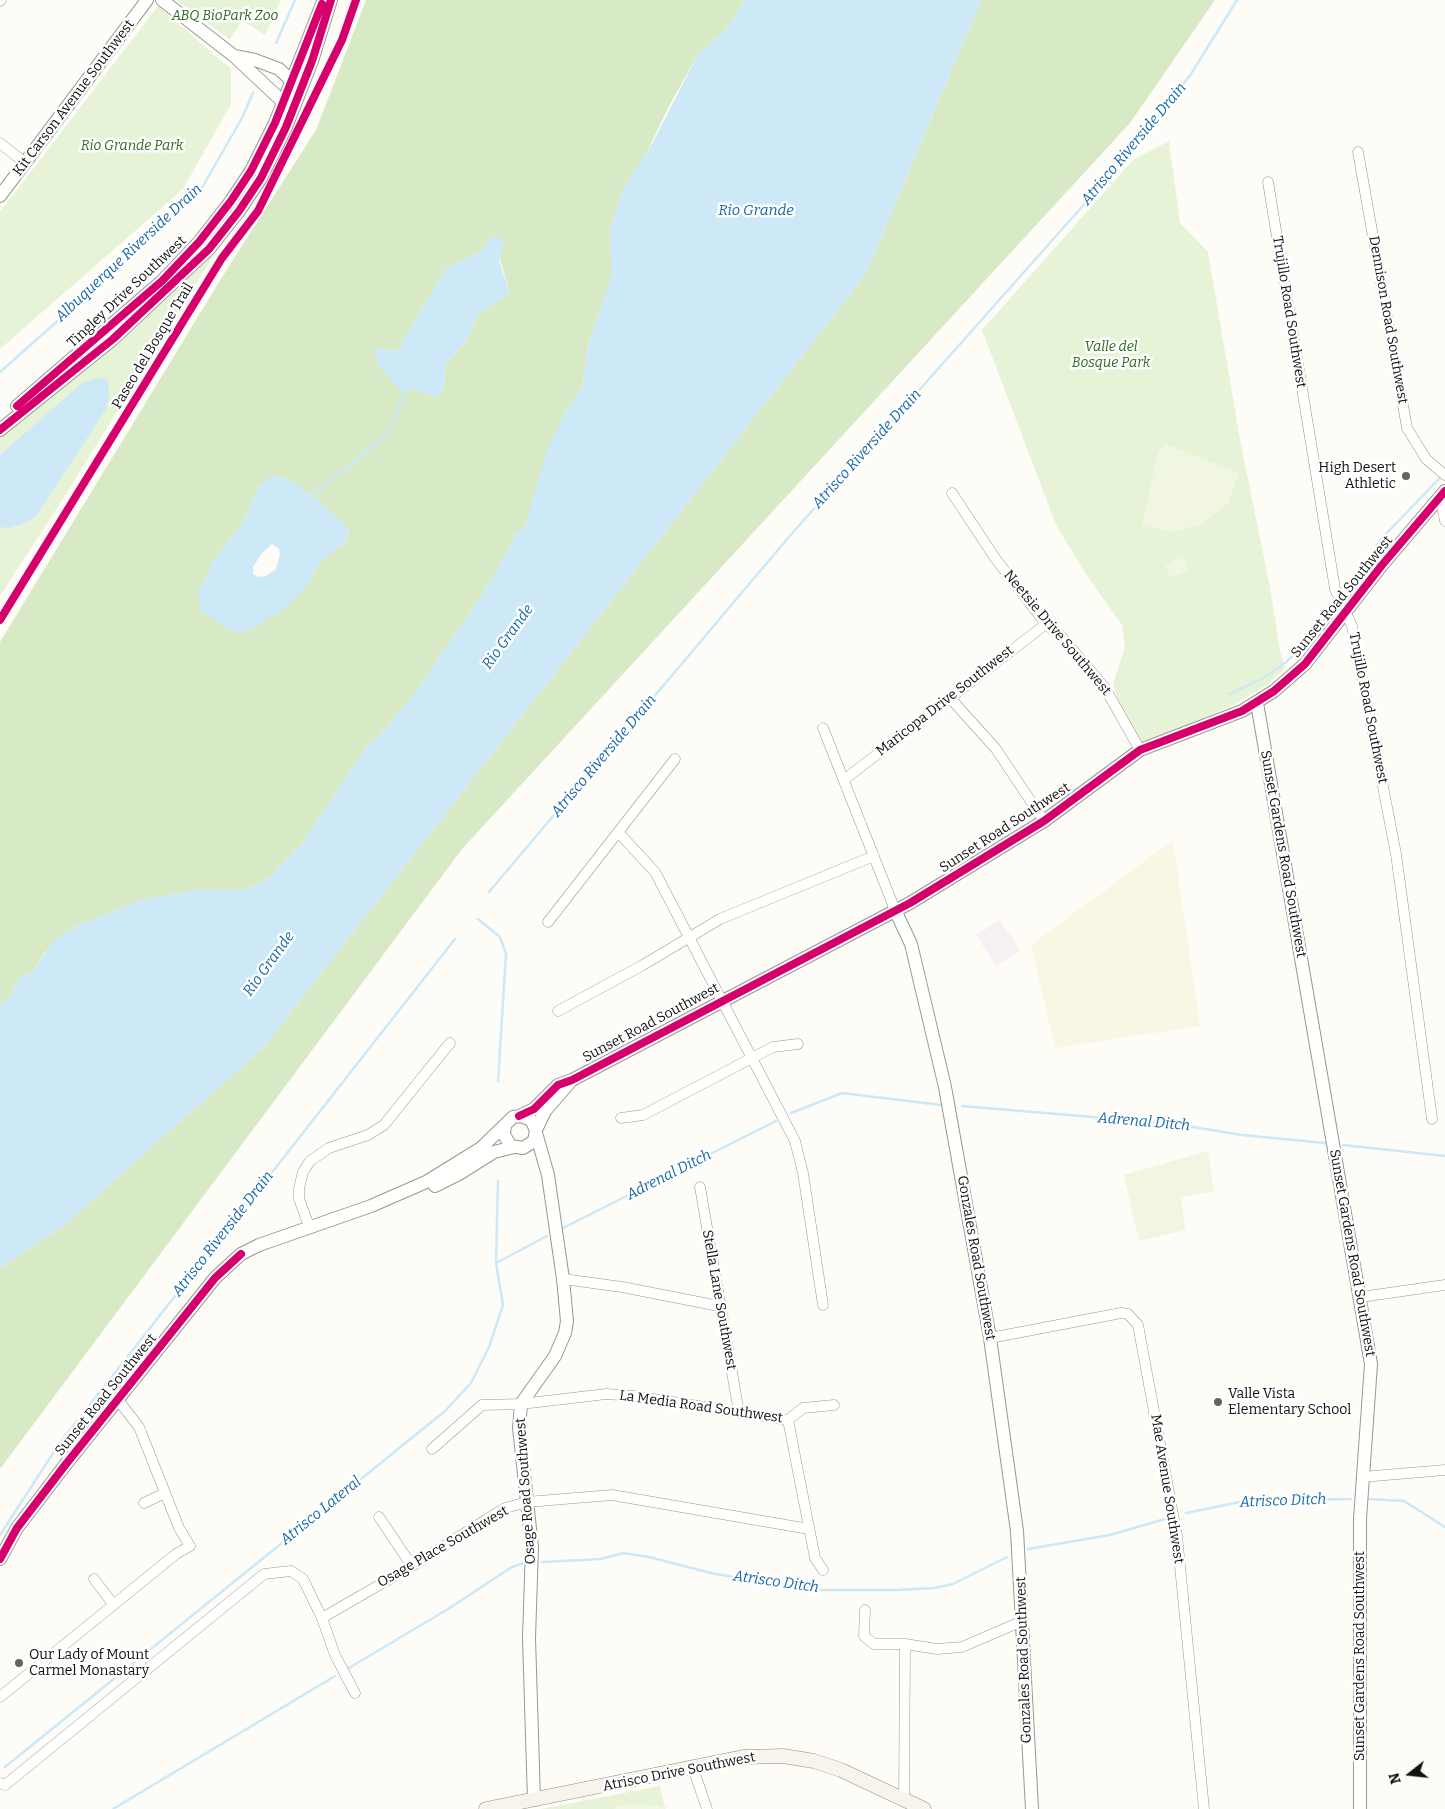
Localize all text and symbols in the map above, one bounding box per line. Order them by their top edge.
park label: ABQ BioPark Zoo [172,8,278,24]
street label: Kit Carson Avenue Southwest [10,17,138,179]
water label: Atrisco Riverside Drain [1078,79,1190,209]
park label: Rio Grande Park [81,138,183,154]
water label: Albuquerque Riverside Drain [52,180,206,326]
water label: Rio Grande [718,202,794,220]
street label: Tingley Drive Southwest [64,233,190,351]
street label: Trujillo Road Southwest [1269,235,1309,389]
street label: Dennison Road Southwest [1365,235,1411,405]
street label: Paseo del Bosque Trail [109,280,197,412]
park label: Valle del Bosque Park [1072,339,1150,372]
water label: Atrisco Riverside Drain [809,386,925,512]
place label: High Desert Athletic [1318,460,1396,492]
marker: High Desert Athletic [1400,470,1412,482]
street label: Sunset Road Southwest [1288,533,1396,661]
street label: Neetsie Drive Southwest [1000,567,1114,699]
water label: Rio Grande [478,601,538,673]
street label: Trujillo Road Southwest [1345,631,1391,785]
street label: Maricopa Drive Southwest [873,642,1017,760]
water label: Atrisco Riverside Drain [548,691,660,821]
street label: Sunset Gardens Road Southwest [1256,749,1310,959]
street label: Sunset Road Southwest [937,780,1073,876]
water label: Rio Grande [239,928,299,1000]
street label: Sunset Road Southwest [580,980,722,1066]
water label: Adrenal Ditch [1097,1109,1191,1135]
water label: Adrenal Ditch [624,1146,714,1204]
street label: Sunset Gardens Road Southwest [1325,1148,1379,1358]
water label: Atrisco Riverside Drain [169,1168,277,1300]
street label: Gonzales Road Southwest [953,1174,999,1342]
street label: Stella Lane Southwest [698,1229,740,1371]
street label: Sunset Road Southwest [52,1331,160,1459]
place label: Valle Vista Elementary School [1228,1386,1351,1418]
street label: La Media Road Southwest [618,1387,784,1427]
marker: Valle Vista Elementary School [1212,1396,1224,1408]
street label: Mae Avenue Southwest [1147,1413,1187,1565]
street label: Osage Road Southwest [512,1417,540,1565]
water label: Atrisco Lateral [277,1473,365,1549]
water label: Atrisco Ditch [1240,1491,1326,1511]
street label: Osage Place Southwest [375,1503,511,1591]
street label: Sunset Gardens Road Southwest [1352,1551,1368,1761]
water label: Atrisco Ditch [732,1567,820,1597]
street label: Gonzales Road Southwest [1013,1576,1035,1744]
place label: Our Lady of Mount Carmel Monastary [29,1647,149,1680]
marker: Our Lady of Mount Carmel Monastary [13,1657,25,1669]
street label: Atrisco Drive Southwest [601,1749,757,1795]
north arrow [1385,1749,1435,1799]
text: N [1385,1771,1405,1786]

